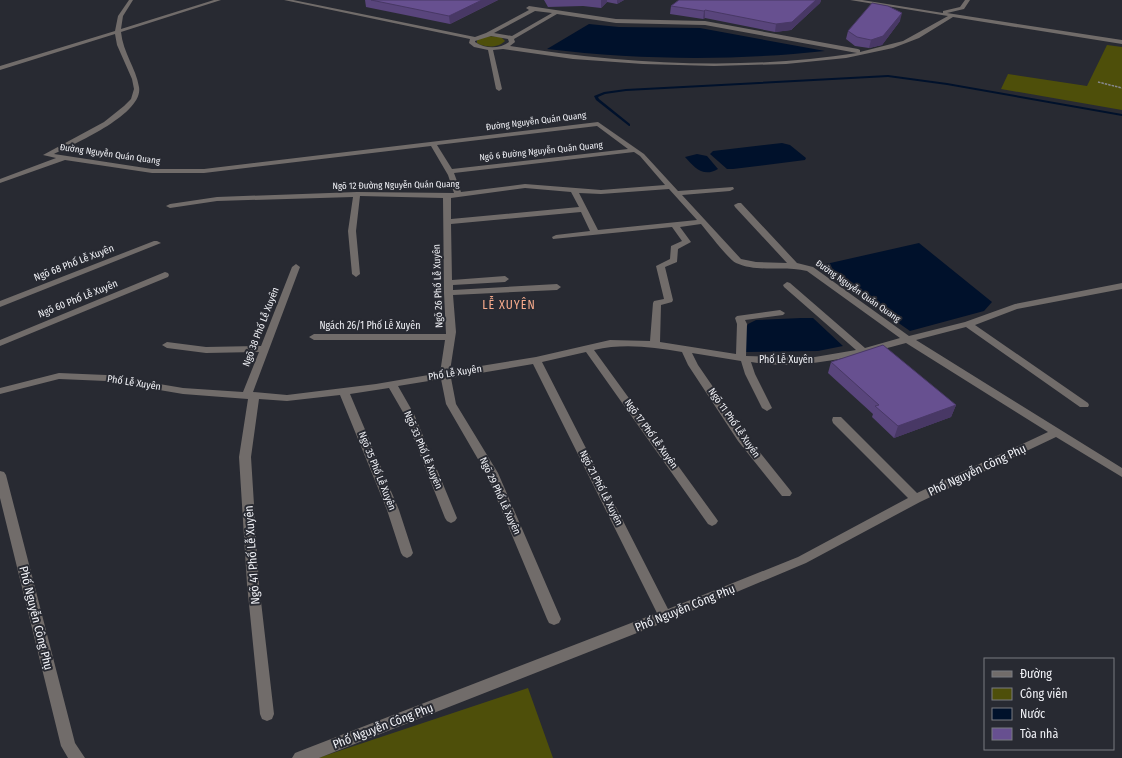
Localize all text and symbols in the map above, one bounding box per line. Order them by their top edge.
street label: Đường Nguyễn Quán Quang [485,110,588,132]
street label: Ngõ 6 Đường Nguyễn Quán Quang [479,139,604,162]
street label: Đường Nguyễn Quán Quang [59,142,161,166]
street label: Ngõ 12 Đường Nguyễn Quán Quang [332,179,460,191]
street label: Ngõ 68 Phố Lễ Xuyên [32,241,116,284]
street label: Ngõ 26 Phố Lễ Xuyên [430,244,445,328]
street label: Đường Nguyễn Quán Quang [814,258,903,325]
street label: Ngõ 60 Phố Lễ Xuyên [36,277,120,320]
street label: Ngõ 38 Phố Lễ Xuyên [239,285,282,368]
district label: LỄ XUYÊN [482,296,536,312]
street label: Ngách 26/1 Phố Lễ Xuyên [320,319,420,332]
street label: Phố Lễ Xuyên [759,353,813,366]
street label: Phố Lễ Xuyên [427,362,483,383]
street label: Phố Lễ Xuyên [106,372,162,393]
street label: Ngõ 11 Phố Lễ Xuyên [705,385,763,460]
street label: Ngõ 17 Phố Lễ Xuyên [622,396,681,471]
street label: Ngõ 33 Phố Lễ Xuyên [401,409,446,491]
street label: Ngõ 35 Phố Lễ Xuyên [356,430,399,512]
street label: Phố Nguyễn Công Phụ [925,440,1028,499]
street label: Ngõ 21 Phố Lễ Xuyên [577,448,626,528]
street label: Ngõ 29 Phố Lễ Xuyên [477,455,524,537]
street label: Ngõ 41 Phố Lễ Xuyên [241,505,262,605]
street label: Phố Nguyễn Công Phụ [16,564,57,671]
street label: Phố Nguyễn Công Phụ [633,581,737,634]
legend [984,658,1114,750]
text: Đường [1020,667,1052,681]
text: Công viên [1020,687,1068,701]
street label: Phố Nguyễn Công Phụ [330,699,435,752]
text: Nước [1020,707,1045,721]
text: Tòa nhà [1020,727,1058,741]

